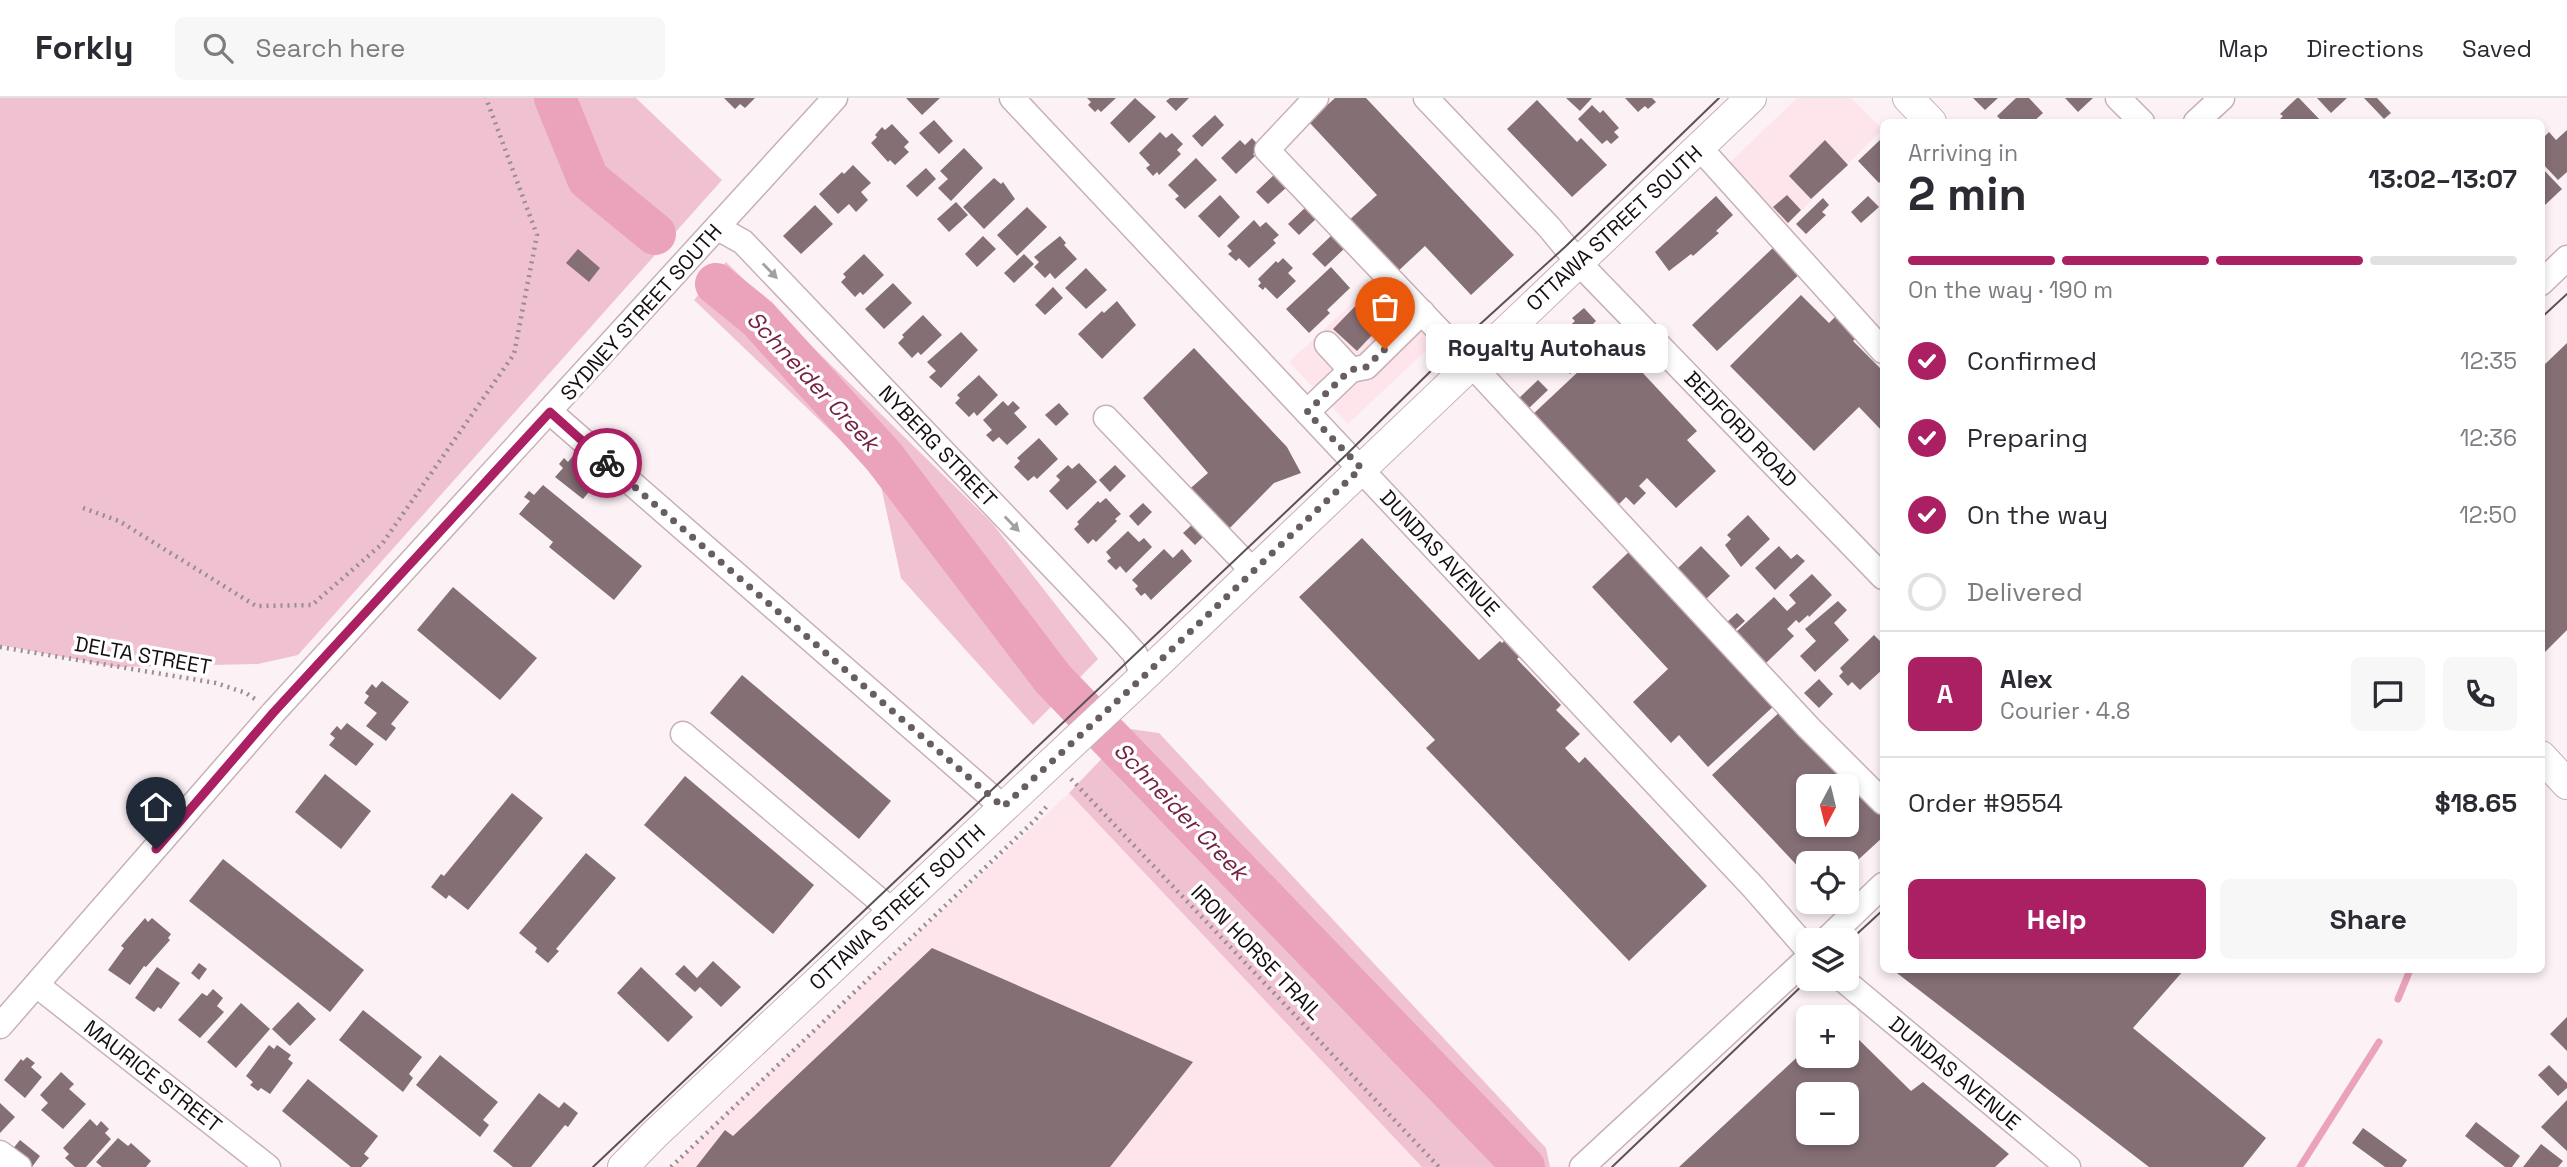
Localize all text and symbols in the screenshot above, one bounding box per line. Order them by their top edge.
search box [175,17,665,80]
text: Forkly [35,27,133,69]
icon: search [199,29,237,67]
text: Search here [255,31,405,65]
text: Map [2218,33,2268,64]
text: Directions [2306,33,2424,64]
text: Saved [2462,33,2532,64]
text: Arriving in [1908,138,2018,168]
street label: OTTAWA STREET SOUTH [1520,139,1708,317]
text: 13:02–13:07 [2368,162,2517,196]
text: 2 min [1908,165,2027,223]
street label: SYDNEY STREET SOUTH [554,218,728,406]
one-way arrow [762,262,779,279]
text: On the way · 190 m [1908,275,2113,305]
pin [1355,277,1415,349]
icon: bag [1366,288,1404,326]
water label: Schneider Creek [740,305,887,459]
callout: Royalty Autohaus [1427,324,1668,374]
text: Royalty Autohaus [1448,333,1646,363]
icon: check [1908,342,1946,380]
text: Confirmed [1967,344,2097,378]
text: 12:35 [2460,346,2517,376]
street label: BEDFORD ROAD [1679,365,1803,493]
street label: NYBERG STREET [873,380,1003,512]
icon: check [1908,419,1946,457]
text: Preparing [1967,421,2088,455]
text: 12:36 [2460,423,2517,453]
courier [572,428,642,498]
icon: bike [588,444,626,482]
street label: DUNDAS AVENUE [1374,484,1506,622]
icon: check [1908,496,1946,534]
text: On the way [1967,498,2108,532]
text: 12:50 [2459,500,2517,530]
one-way arrow [1003,515,1019,532]
text: Delivered [1967,575,2083,609]
street label: DELTA STREET [73,630,213,680]
button: chat [2351,657,2425,731]
button: phone [2443,657,2517,731]
text: Alex [2000,662,2053,696]
text: A [1937,677,1953,711]
text: Courier · 4.8 [2000,696,2130,726]
water label: Schneider Creek [1107,735,1256,888]
north arrow [1796,774,1858,836]
map controls [1796,774,1859,1145]
pin [126,777,186,849]
text: Order #9554 [1908,786,2063,820]
text: $18.65 [2435,786,2517,820]
icon: home [137,788,175,826]
street label: OTTAWA STREET SOUTH [803,818,991,996]
button: locate [1796,851,1859,914]
street label: IRON HORSE TRAIL [1186,879,1328,1025]
button: Help [1908,879,2206,959]
button: Share [2220,879,2517,959]
button: layers [1796,928,1859,991]
button: + [1796,1005,1859,1068]
street label: DUNDAS AVENUE [1884,1010,2026,1136]
street label: MAURICE STREET [78,1014,228,1138]
button: − [1796,1082,1859,1145]

